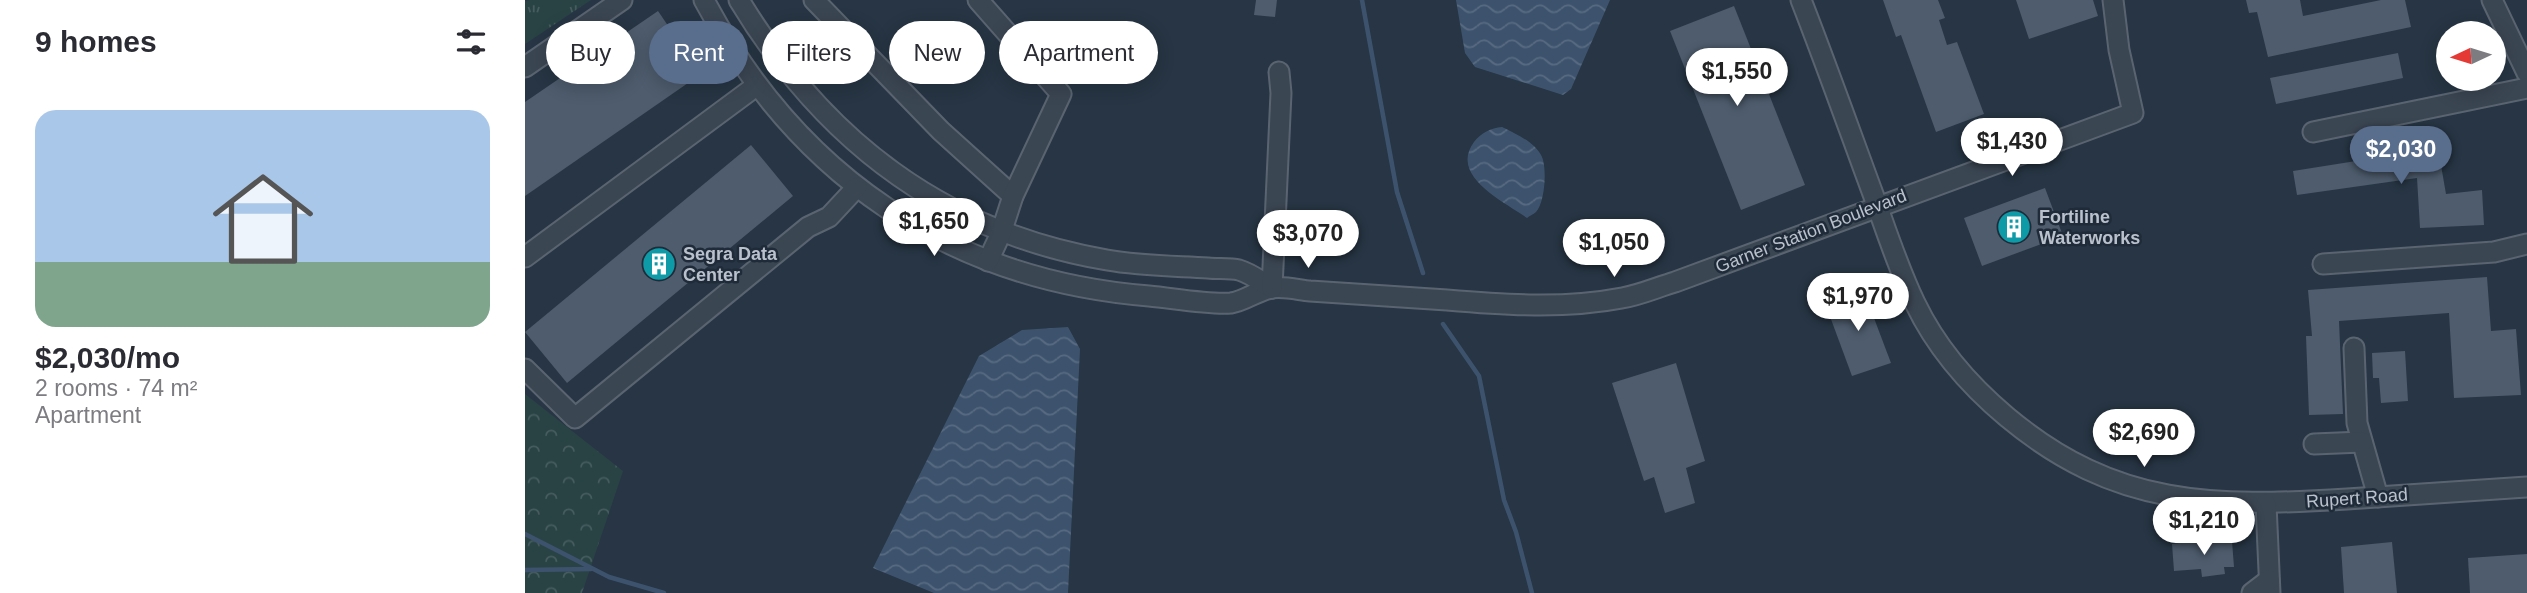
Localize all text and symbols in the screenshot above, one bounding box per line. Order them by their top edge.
chip: Buy [546,21,635,84]
chip: Rent [649,21,748,84]
chip: Filters [762,21,875,84]
chip: New [889,21,985,84]
chip: Apartment [999,21,1158,84]
north arrow [2436,21,2506,91]
map controls [2436,21,2506,91]
icon: filters [452,23,490,61]
text: 9 homes [35,25,157,58]
pin: $1,550 [1680,48,1794,108]
text: $1,550 [1702,58,1772,84]
pin: $1,430 [1955,118,2069,178]
pin: $2,030 [2344,127,2458,186]
text: $1,430 [1977,128,2047,154]
text: $2,030 [2366,136,2436,162]
icon: home [200,156,326,282]
street label: Garner Station Boulevard [1713,185,1909,277]
pin: $1,650 [877,198,991,258]
place label: Fortiline Waterworks [2039,207,2140,248]
text: $1,650 [899,208,969,234]
building icon: Fortiline Waterworks [1995,208,2033,246]
pin: $3,070 [1251,210,1365,270]
pin: $1,050 [1557,219,1671,279]
text: $3,070 [1273,220,1343,246]
text: $1,050 [1579,229,1649,255]
place label: Segra Data Center [683,244,778,285]
building icon: Segra Data Center [640,245,678,283]
pin: $1,970 [1801,274,1915,333]
text: $1,970 [1823,283,1893,309]
text: $2,030/mo [35,341,180,374]
text: 2 rooms · 74 m² [35,375,197,401]
text: Apartment [35,402,141,428]
pin: $2,690 [2087,410,2201,469]
text: $2,690 [2109,419,2179,445]
street label: Rupert Road [2305,484,2409,512]
pin: $1,210 [2147,498,2261,557]
text: $1,210 [2169,507,2239,533]

